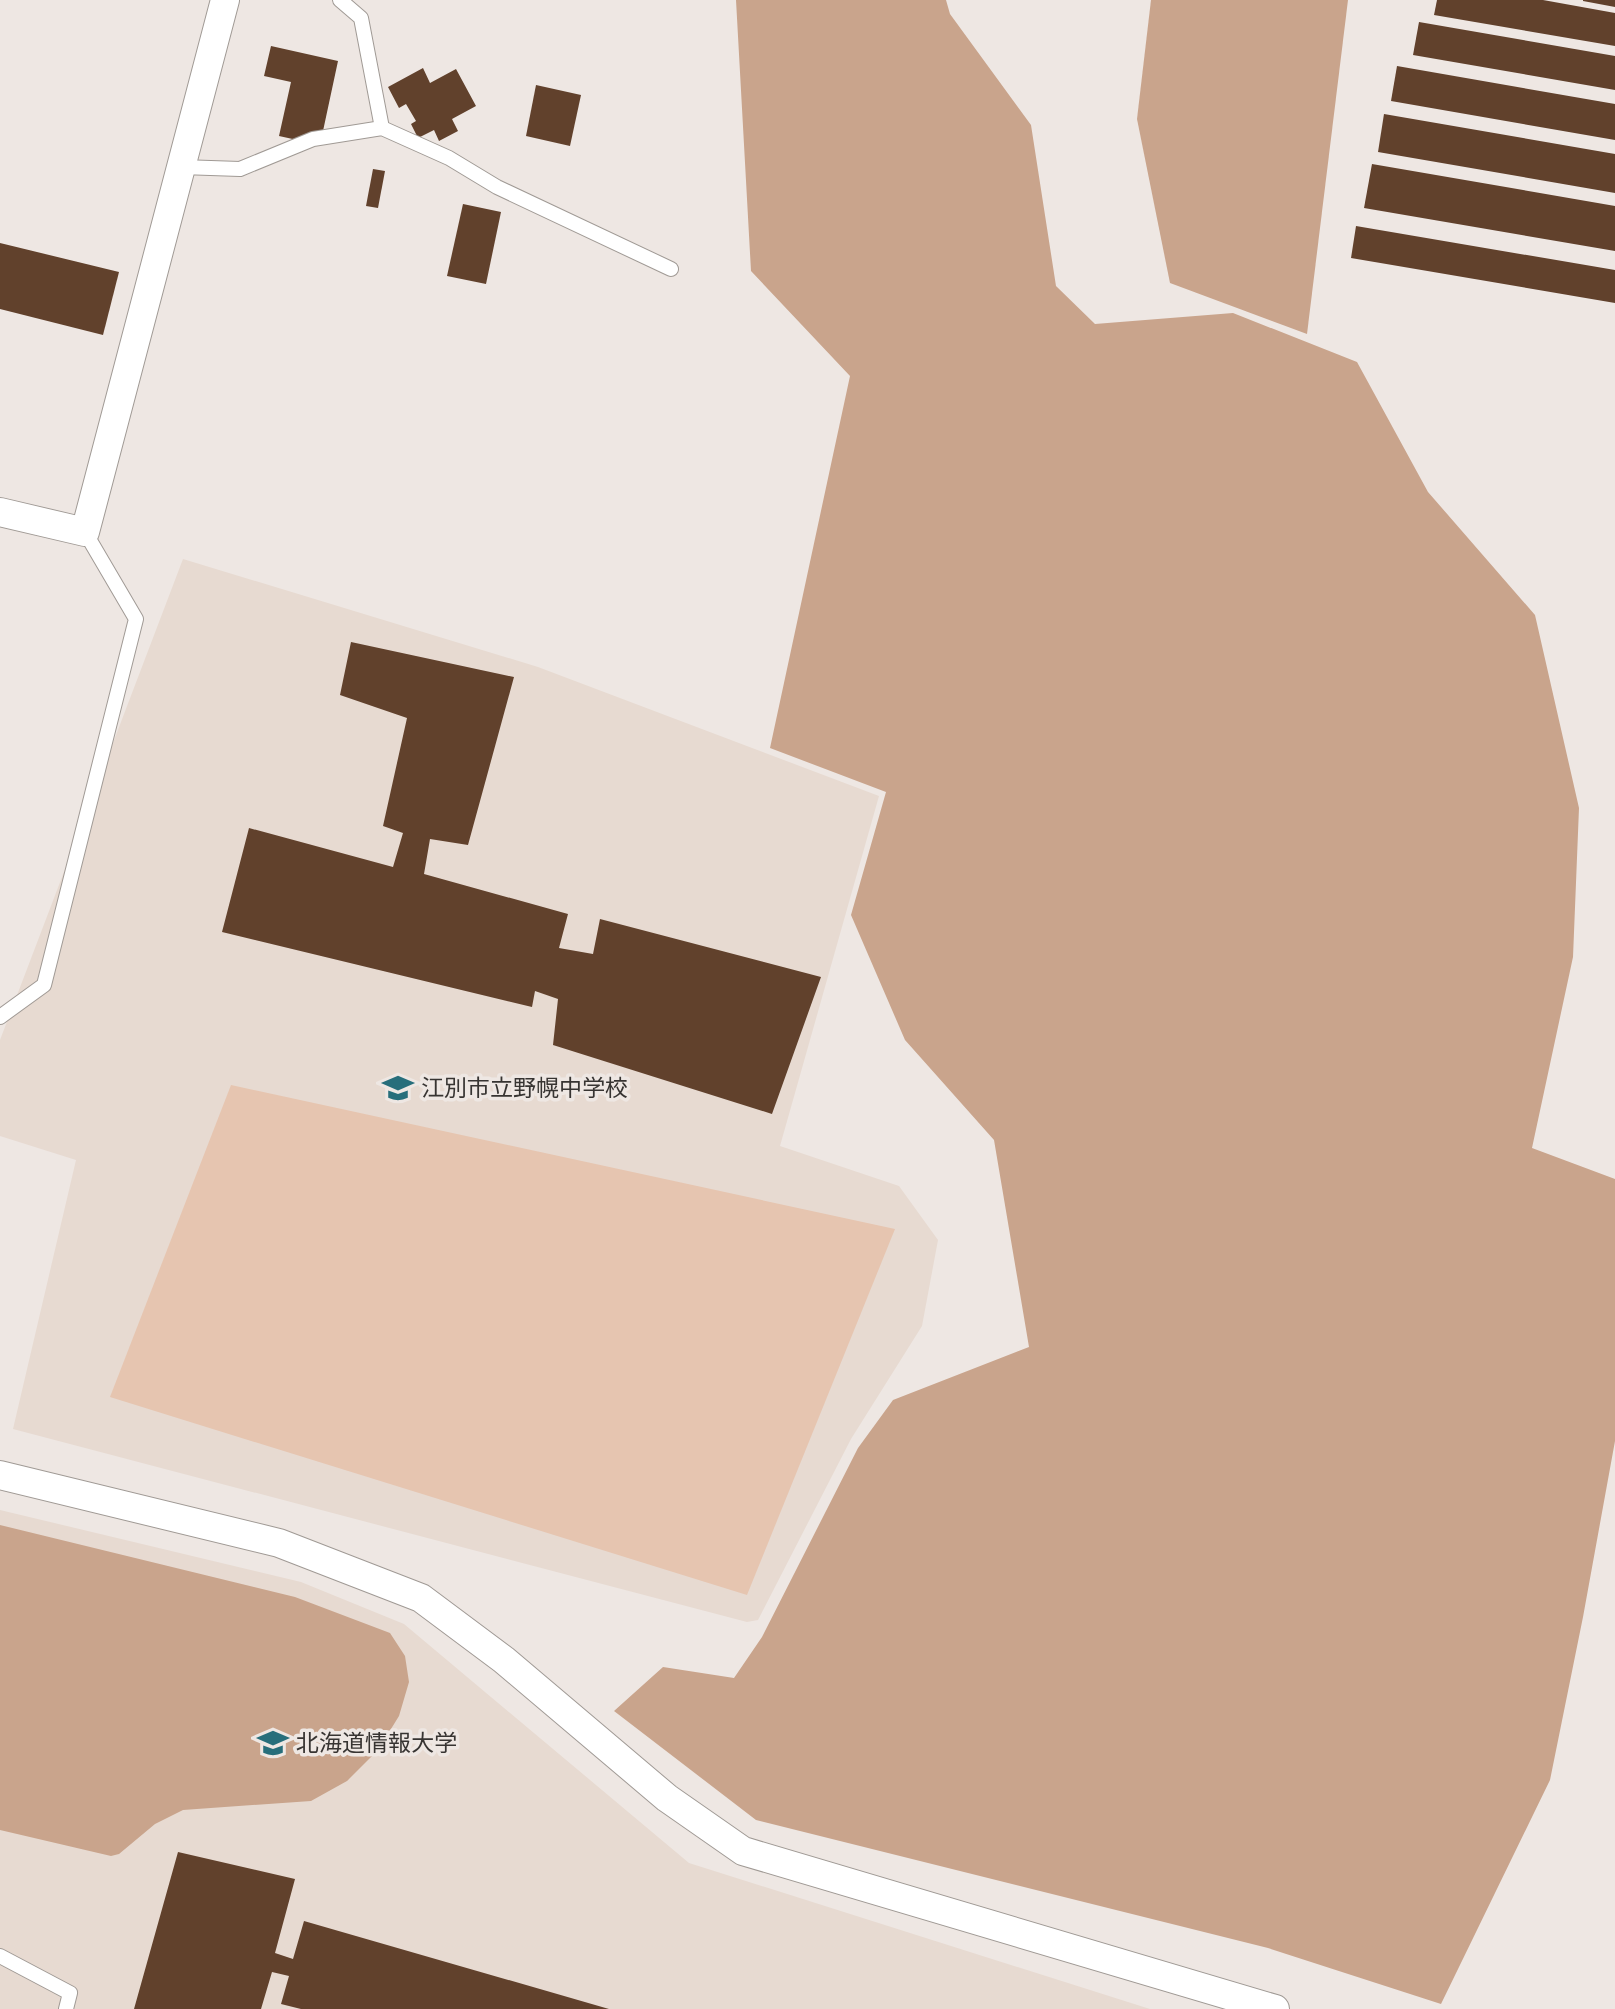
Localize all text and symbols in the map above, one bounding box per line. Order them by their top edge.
school or university icon: 江別市立野幌中学校 [381,1071,415,1105]
place label: 江別市立野幌中学校 [421,1072,628,1103]
school or university icon: 北海道情報大学 [256,1726,290,1760]
place label: 北海道情報大学 [296,1727,457,1758]

